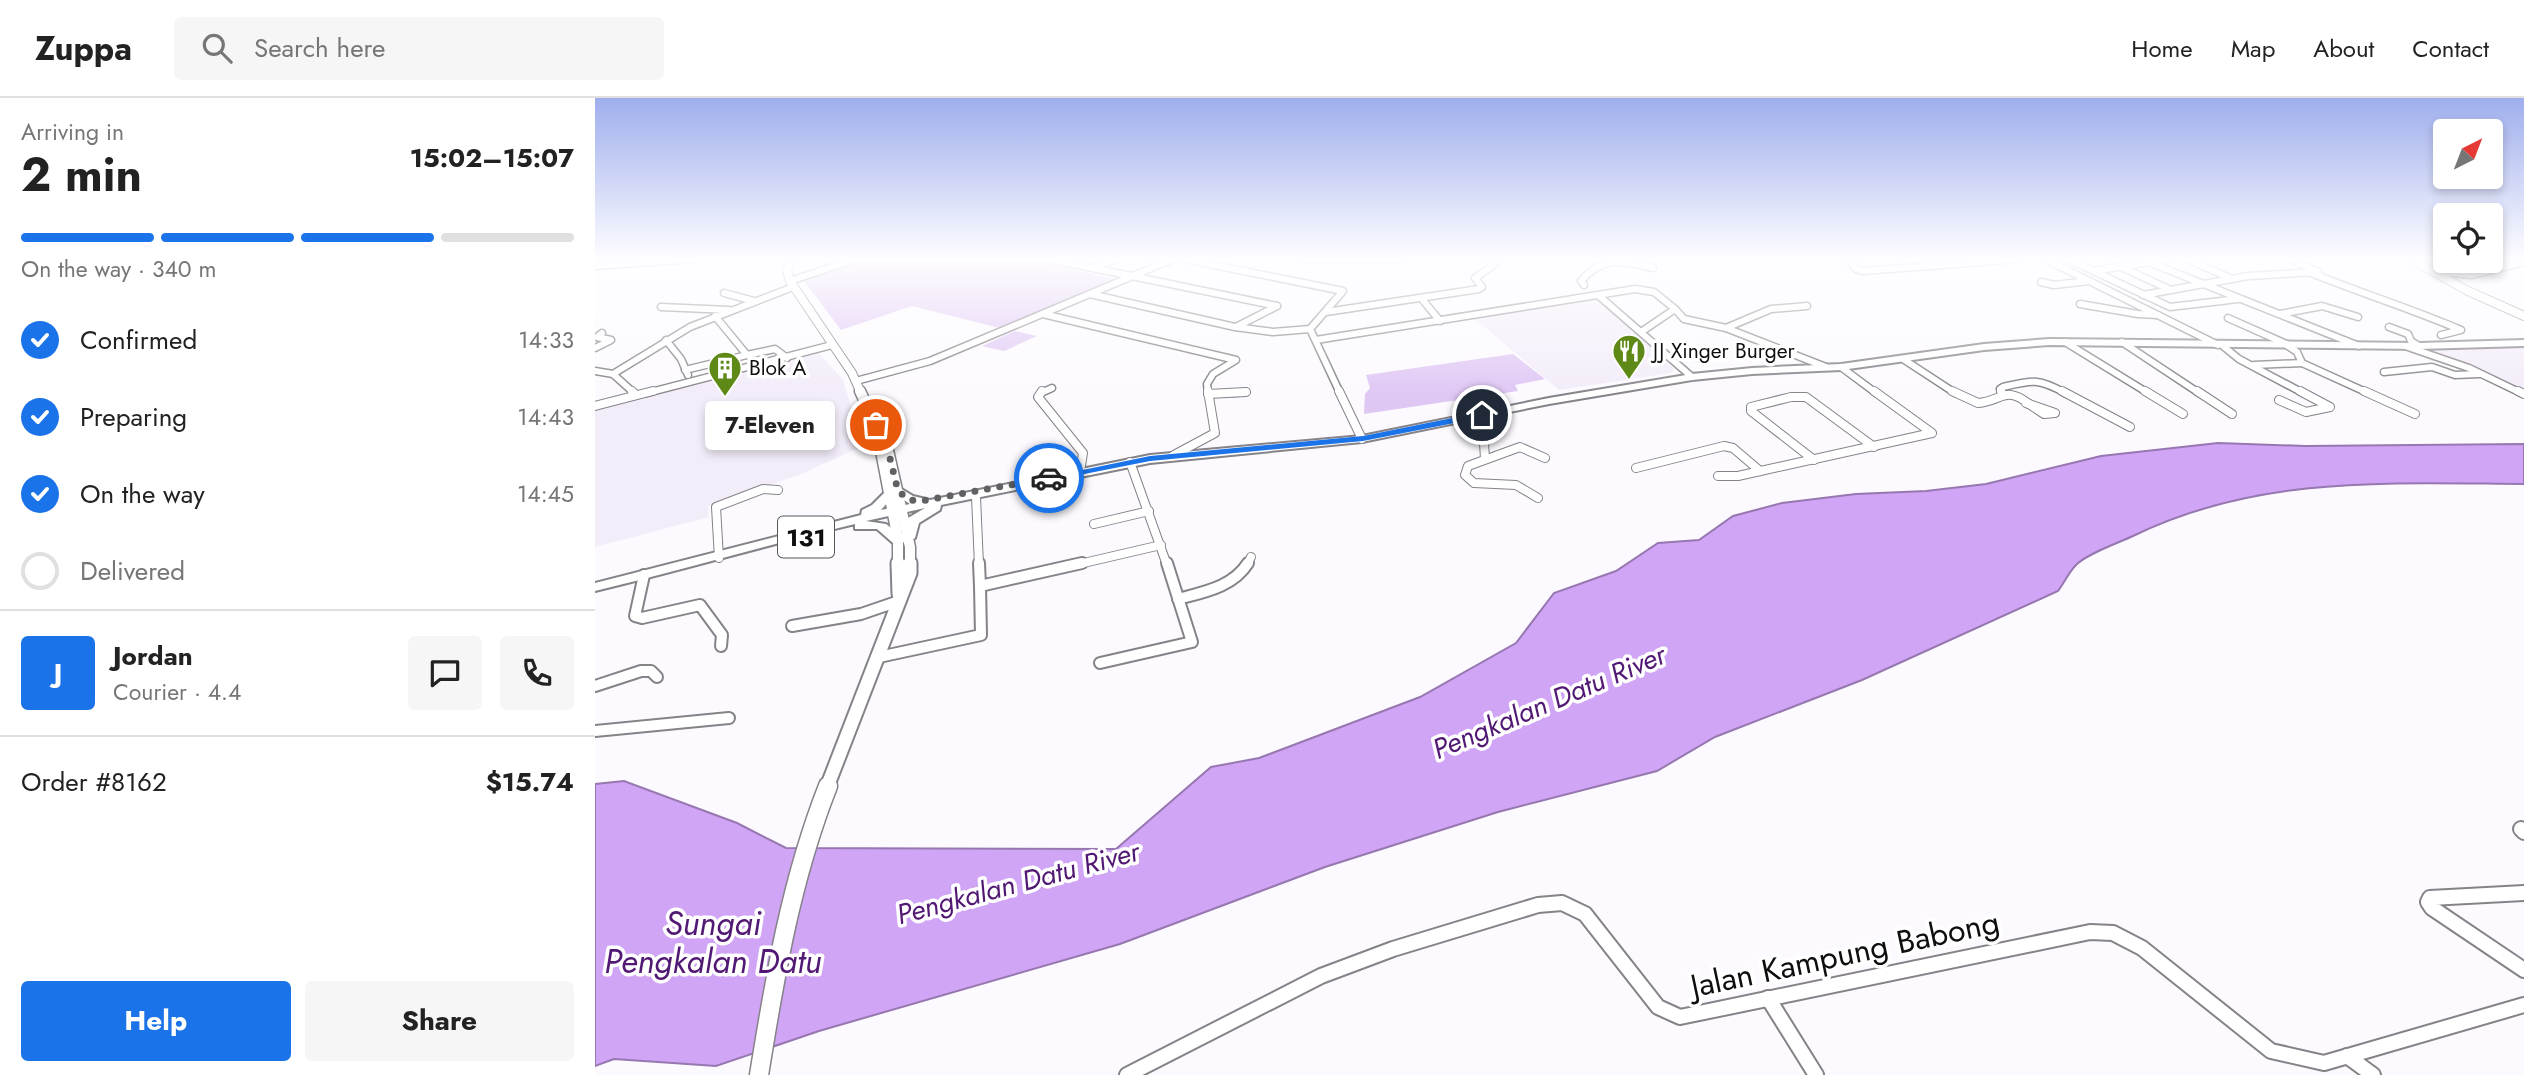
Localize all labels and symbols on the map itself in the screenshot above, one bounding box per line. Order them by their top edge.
north arrow [2433,119,2503,189]
restaurant icon: JJ Xinger Burger [1610,332,1648,381]
place label: JJ Xinger Burger [1650,336,1795,366]
building icon: Blok A [706,349,744,398]
place label: Blok A [749,353,807,383]
pin [1452,385,1512,445]
pin [846,395,906,455]
callout: 7-Eleven [705,400,834,450]
courier [1014,443,1084,513]
road number: 131 [778,516,834,558]
water label: Pengkalan Datu River [1426,634,1674,770]
water label: Pengkalan Datu River [892,830,1146,935]
street label: Jalan Kampung Babong [1683,899,2004,1010]
water label: Sungai Pengkalan Datu [604,900,822,985]

